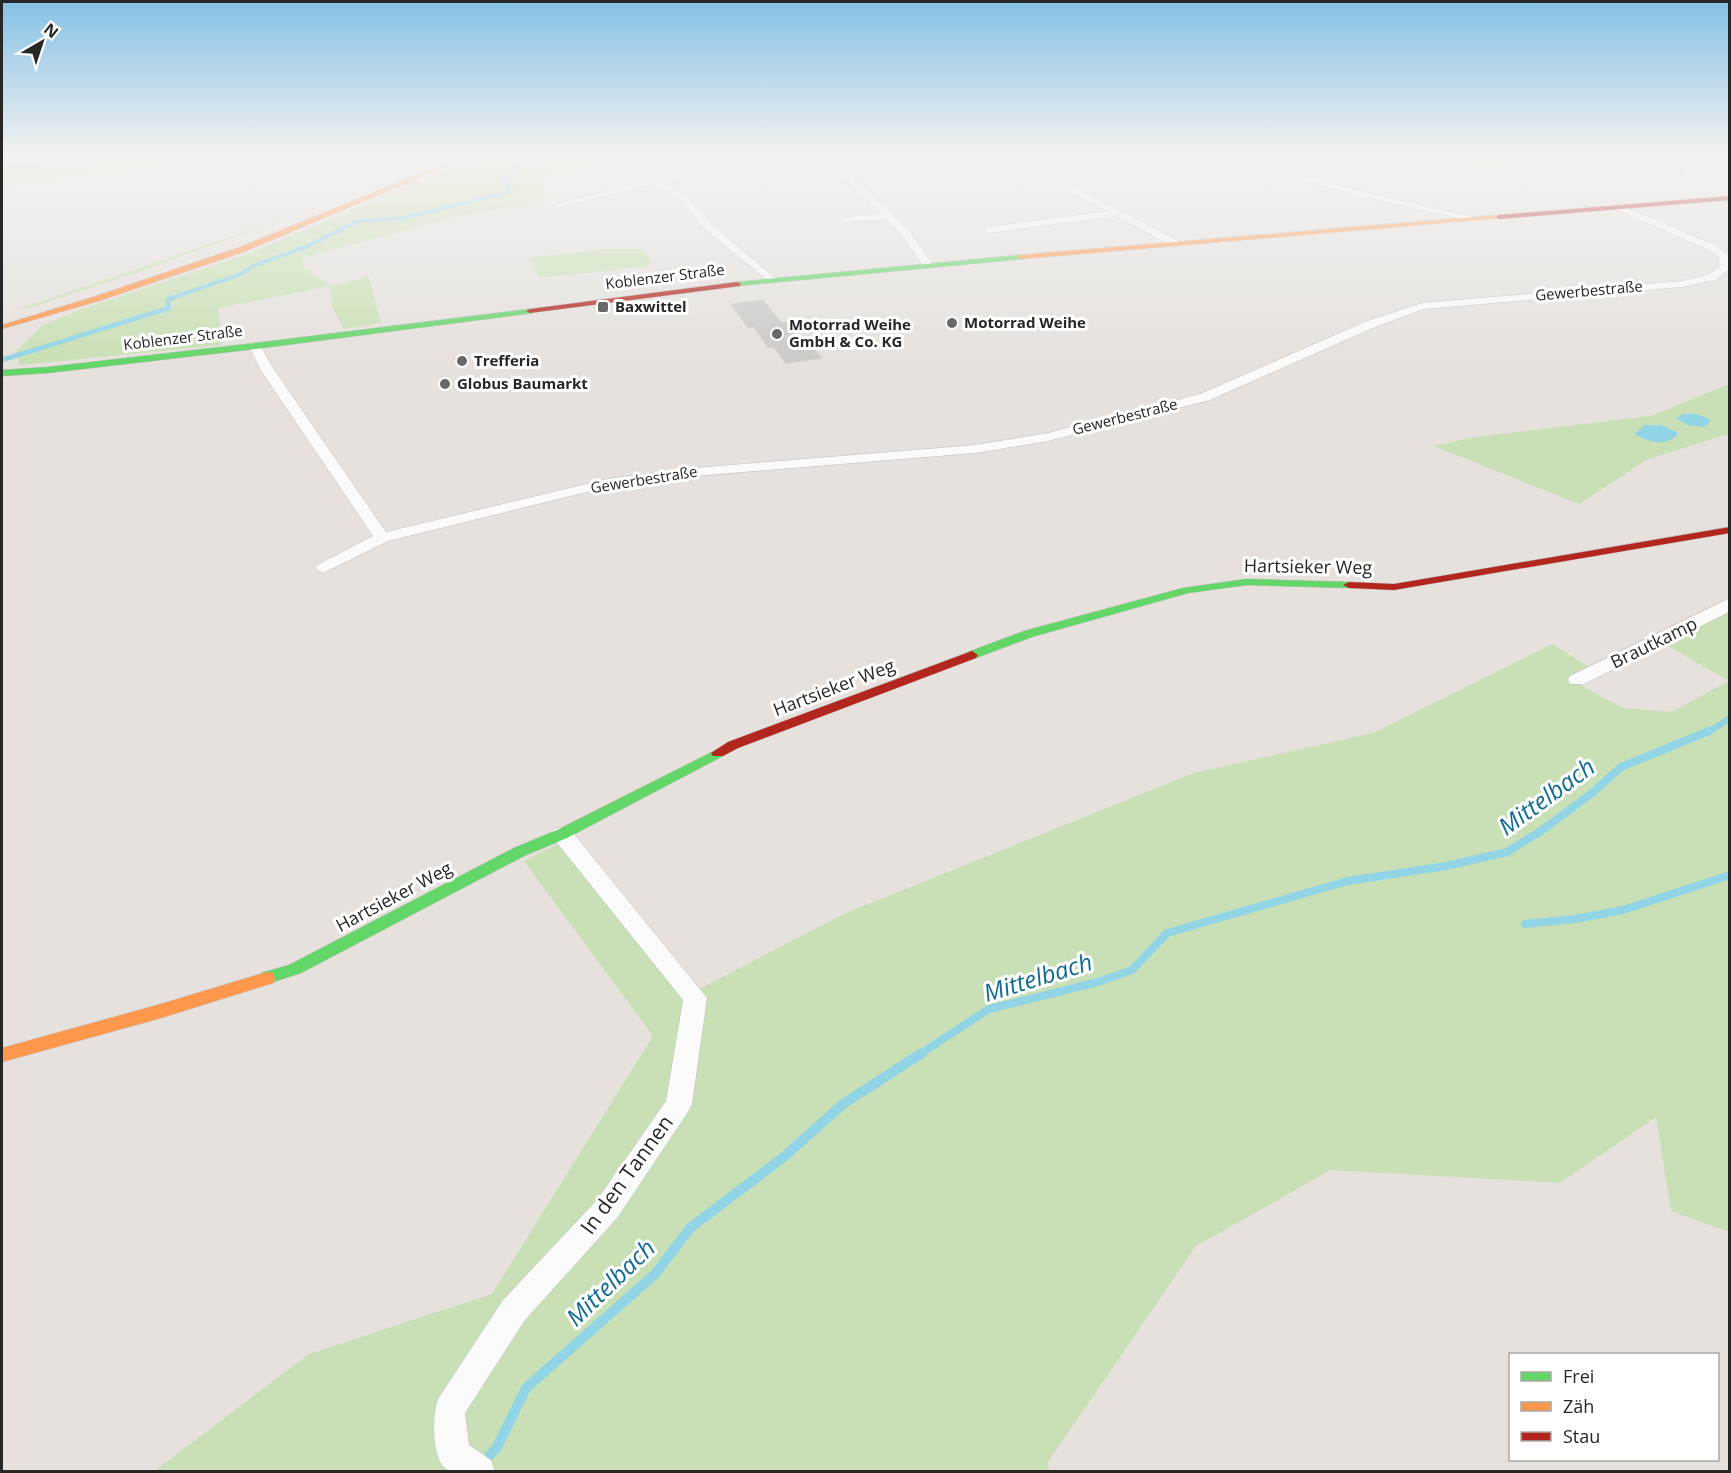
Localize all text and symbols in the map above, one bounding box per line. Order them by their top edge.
north arrow [12,12,72,72]
text: N [39,18,63,43]
street label: Koblenzer Straße [604,259,726,293]
street label: Gewerbestraße [1534,275,1643,305]
place label: Baxwittel [615,296,687,316]
marker: Baxwittel [596,300,610,314]
place label: Motorrad Weihe [964,312,1086,332]
place label: Motorrad Weihe GmbH & Co. KG [789,314,911,351]
marker: Motorrad Weihe [945,316,959,330]
street label: Koblenzer Straße [122,320,244,354]
marker: Motorrad Weihe GmbH & Co. KG [770,327,784,341]
place label: Trefferia [474,350,539,370]
marker: Trefferia [455,354,469,368]
place label: Globus Baumarkt [457,373,588,393]
marker: Globus Baumarkt [438,377,452,391]
street label: Gewerbestraße [1070,393,1179,439]
street label: Gewerbestraße [589,461,699,497]
street label: Hartsieker Weg [1244,553,1373,579]
street label: Brautkamp [1606,611,1701,673]
street label: Hartsieker Weg [769,653,898,721]
water label: Mittelbach [1491,749,1601,842]
street label: Hartsieker Weg [331,855,456,937]
water label: Mittelbach [979,944,1096,1009]
street label: In den Tannen [573,1109,679,1240]
water label: Mittelbach [558,1231,662,1333]
legend [1509,1353,1719,1461]
text: Frei [1563,1364,1594,1388]
text: Zäh [1563,1394,1594,1418]
text: Stau [1563,1424,1600,1448]

